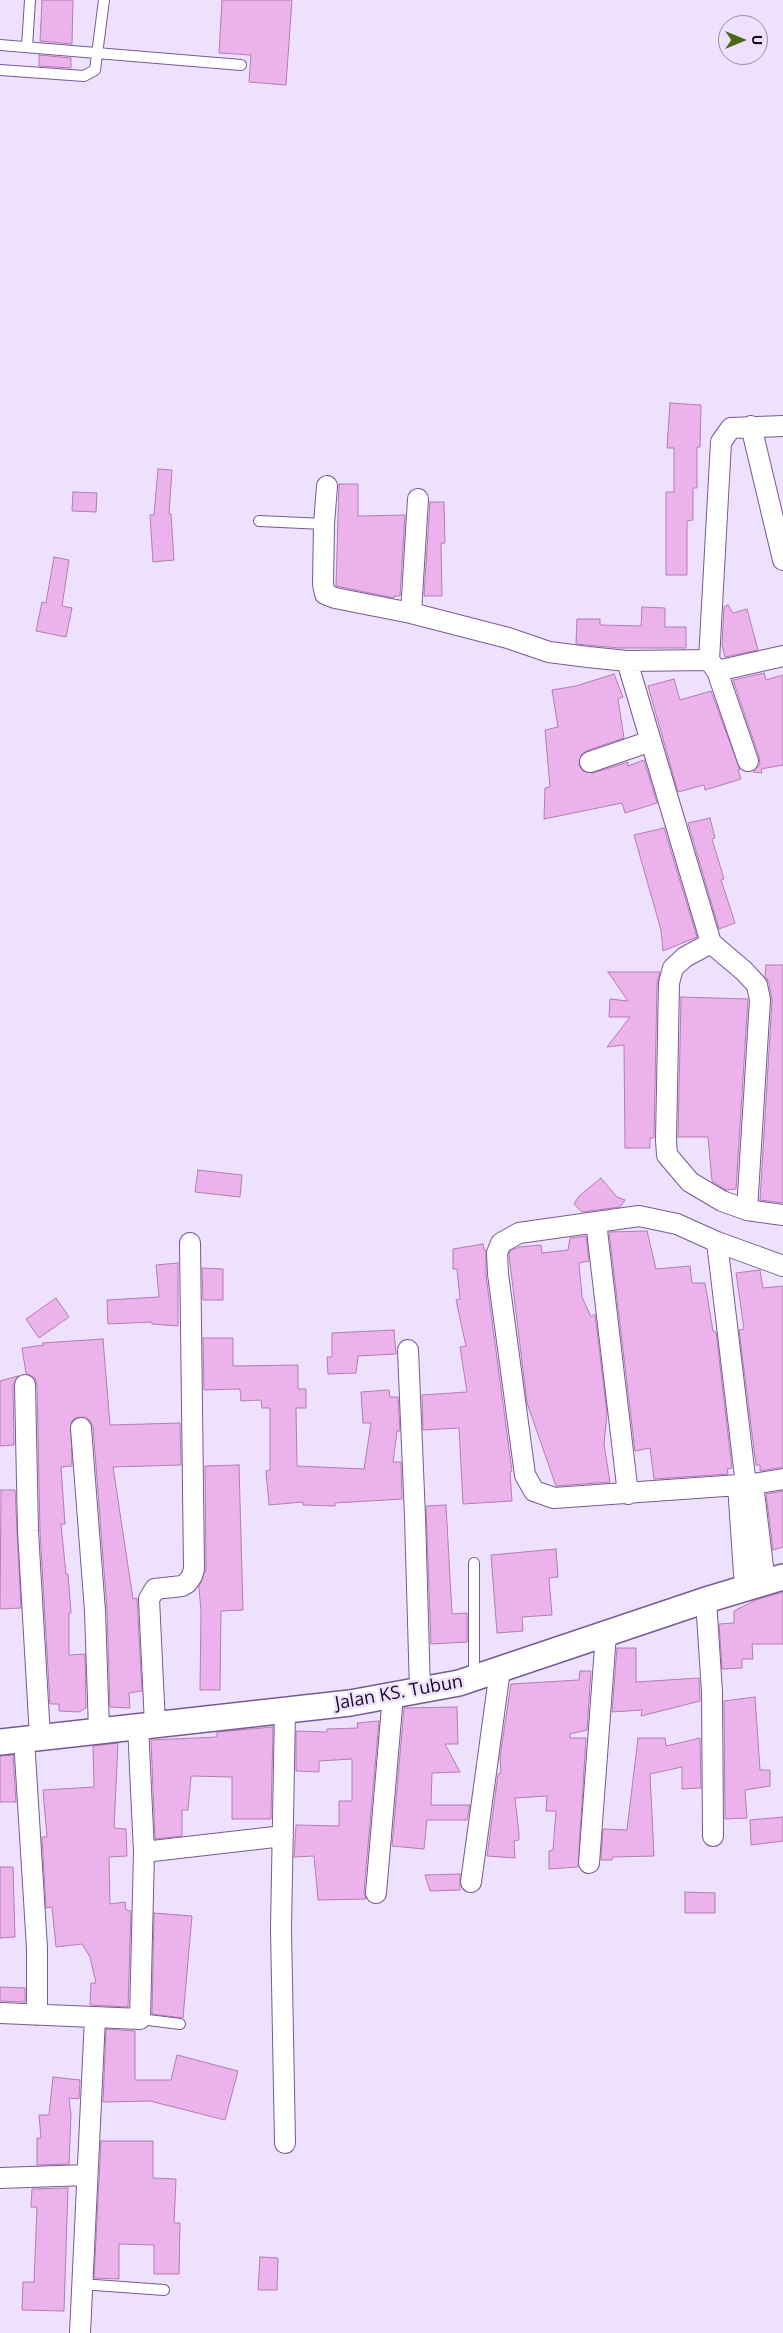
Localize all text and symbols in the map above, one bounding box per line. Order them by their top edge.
north arrow [718,15,768,65]
text: U [748,35,767,45]
street label: Jalan KS. Tubun [333,1671,465,1715]

